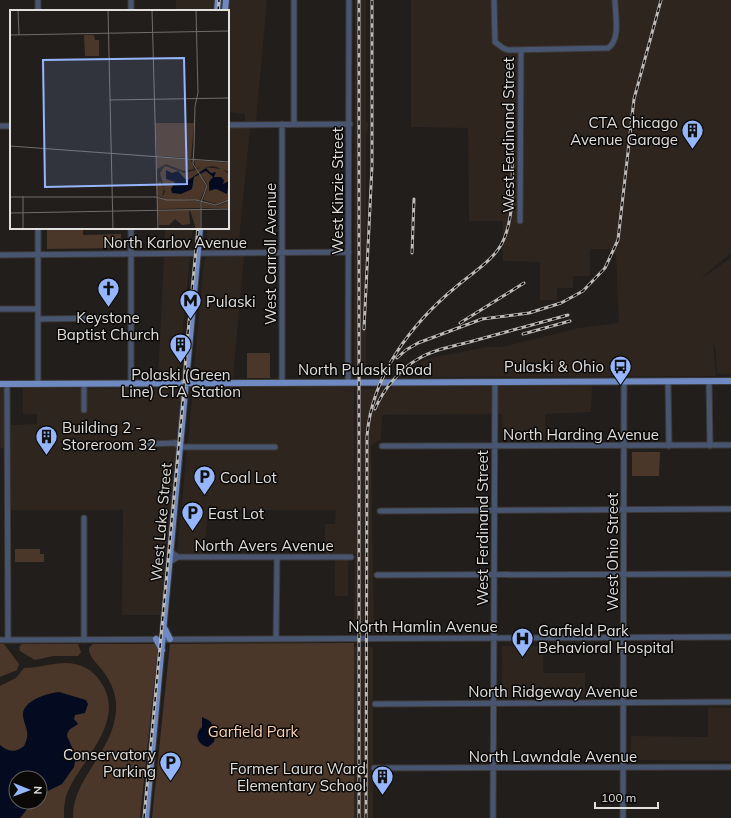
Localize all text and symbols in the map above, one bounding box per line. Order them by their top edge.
inset map [10,10,229,229]
street label: West Ferdinand Street [499,57,518,213]
place label: CTA Chicago Avenue Garage [570,113,678,149]
building icon: CTA Chicago Avenue Garage [680,118,706,151]
street label: West Kinzie Street [328,127,347,255]
street label: West Carroll Avenue [261,183,280,325]
street label: North Karlov Avenue [103,233,247,252]
church icon: Keystone Baptist Church [95,275,121,308]
metro station icon: Pulaski [178,288,204,321]
place label: Pulaski [206,292,256,311]
place label: Keystone Baptist Church [57,308,159,344]
building icon: Polaski (Green Line) CTA Station [168,332,194,365]
bus stop icon: Pulaski & Ohio [607,353,633,386]
place label: Pulaski & Ohio [504,357,604,376]
street label: North Pulaski Road [298,360,432,379]
place label: Polaski (Green Line) CTA Station [121,365,241,401]
place label: Building 2 - Storeroom 32 [62,418,156,454]
building icon: Building 2 - Storeroom 32 [33,423,59,456]
street label: North Harding Avenue [503,425,659,444]
street label: West Ferdinand Street [473,450,492,606]
street label: West Lake Street [146,462,176,582]
parking icon: Coal Lot [191,464,217,497]
place label: Coal Lot [220,468,277,487]
street label: West Ohio Street [603,493,622,611]
parking icon: East Lot [180,500,206,533]
place label: East Lot [208,504,264,523]
street label: North Avers Avenue [194,536,334,555]
street label: North Hamlin Avenue [348,617,498,636]
place label: Garfield Park Behavioral Hospital [538,621,674,657]
hospital icon: Garfield Park Behavioral Hospital [510,626,536,659]
street label: North Ridgeway Avenue [468,682,638,701]
park label: Garfield Park [208,722,299,741]
place label: Conservatory Parking [63,745,156,781]
street label: North Lawndale Avenue [469,747,637,766]
parking icon: Conservatory Parking [158,750,184,783]
place label: Former Laura Ward Elementary School [230,759,366,795]
building icon: Former Laura Ward Elementary School [369,764,395,797]
north arrow [8,770,48,810]
scale bar [595,784,658,810]
text: N [31,786,45,794]
text: 100 m [601,790,636,805]

